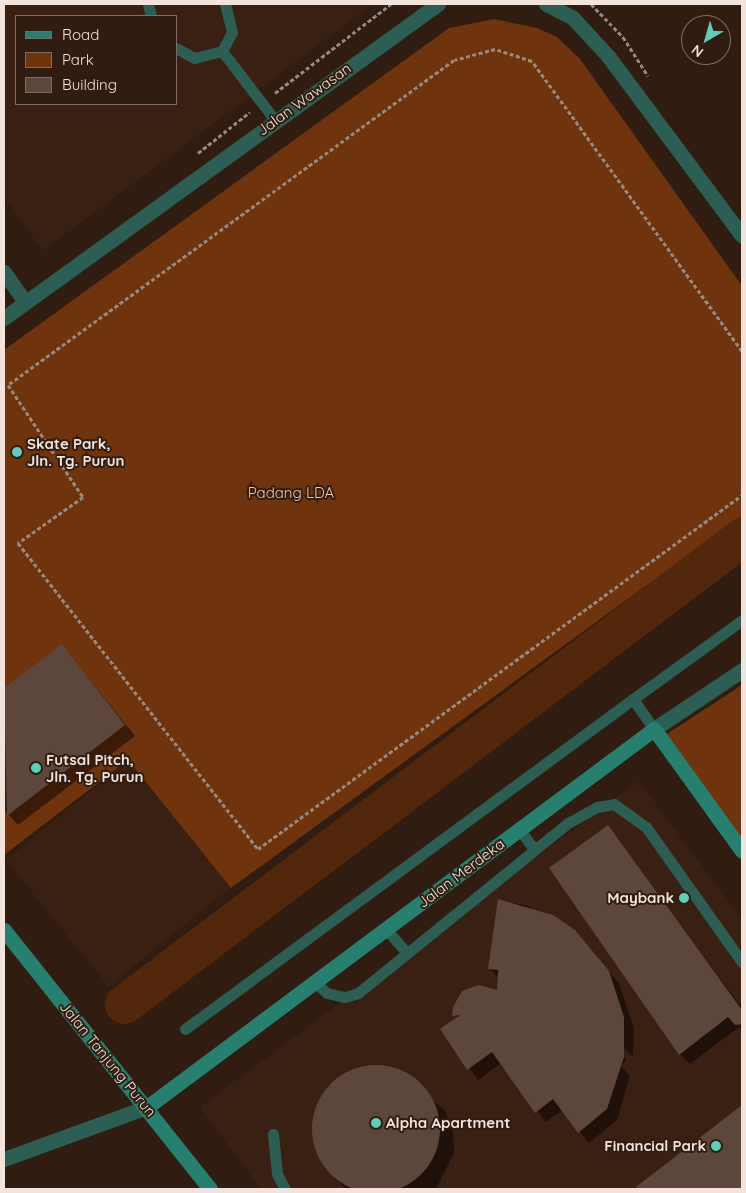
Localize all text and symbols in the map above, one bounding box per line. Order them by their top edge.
legend [15,15,178,105]
north arrow [681,15,731,65]
text: Road [62,25,99,44]
text: N [688,41,707,61]
text: Park [62,50,94,69]
street label: Jalan Wawasan [254,59,354,139]
text: Building [62,75,117,94]
place label: Skate Park, Jln. Tg. Purun [27,434,124,469]
marker: Skate Park, Jln. Tg. Purun [11,446,23,458]
park label: Padang LDA [248,484,334,502]
place label: Futsal Pitch, Jln. Tg. Purun [46,750,143,785]
marker: Futsal Pitch, Jln. Tg. Purun [30,762,42,774]
street label: Jalan Merdeka [414,835,508,911]
place label: Maybank [607,889,674,907]
marker: Maybank [678,892,690,904]
street label: Jalan Tanjung Purun [56,998,160,1120]
place label: Alpha Apartment [386,1114,510,1132]
marker: Alpha Apartment [370,1117,382,1129]
place label: Financial Park [604,1137,706,1155]
marker: Financial Park [710,1140,722,1152]

